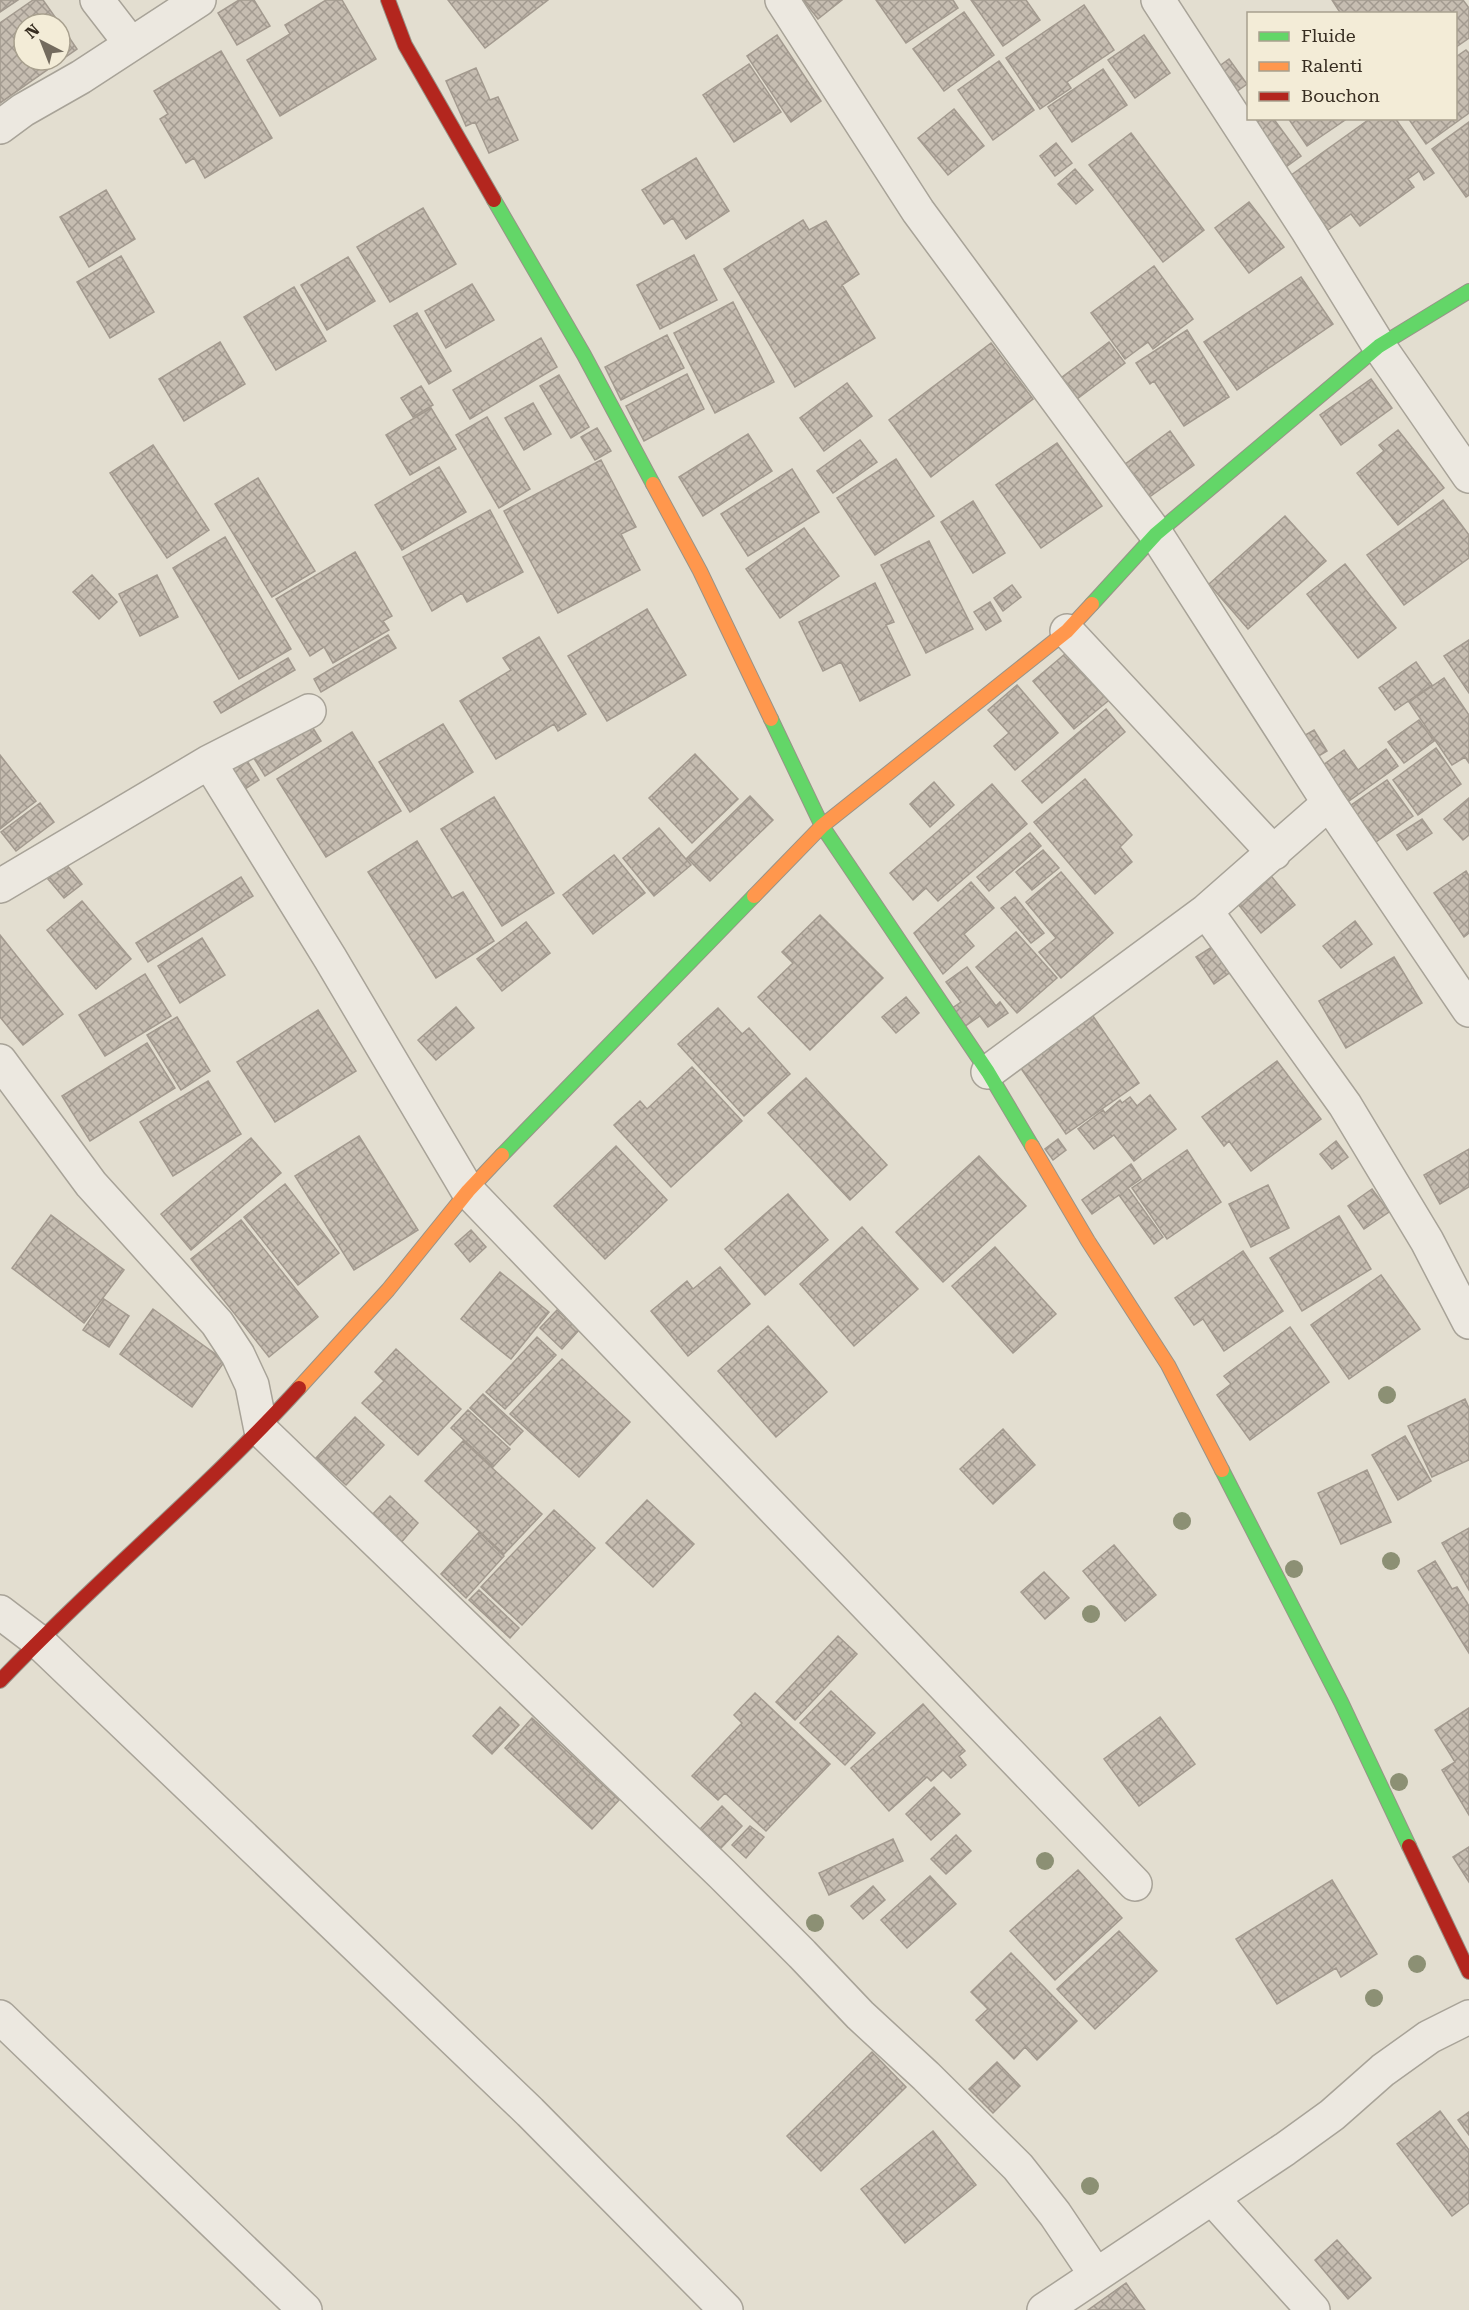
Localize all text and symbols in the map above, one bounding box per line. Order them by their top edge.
north arrow [12,12,72,72]
legend [1247,12,1457,120]
text: N [21,20,43,42]
text: Fluide [1301,25,1356,46]
text: Ralenti [1301,55,1363,76]
text: Bouchon [1301,85,1380,106]

